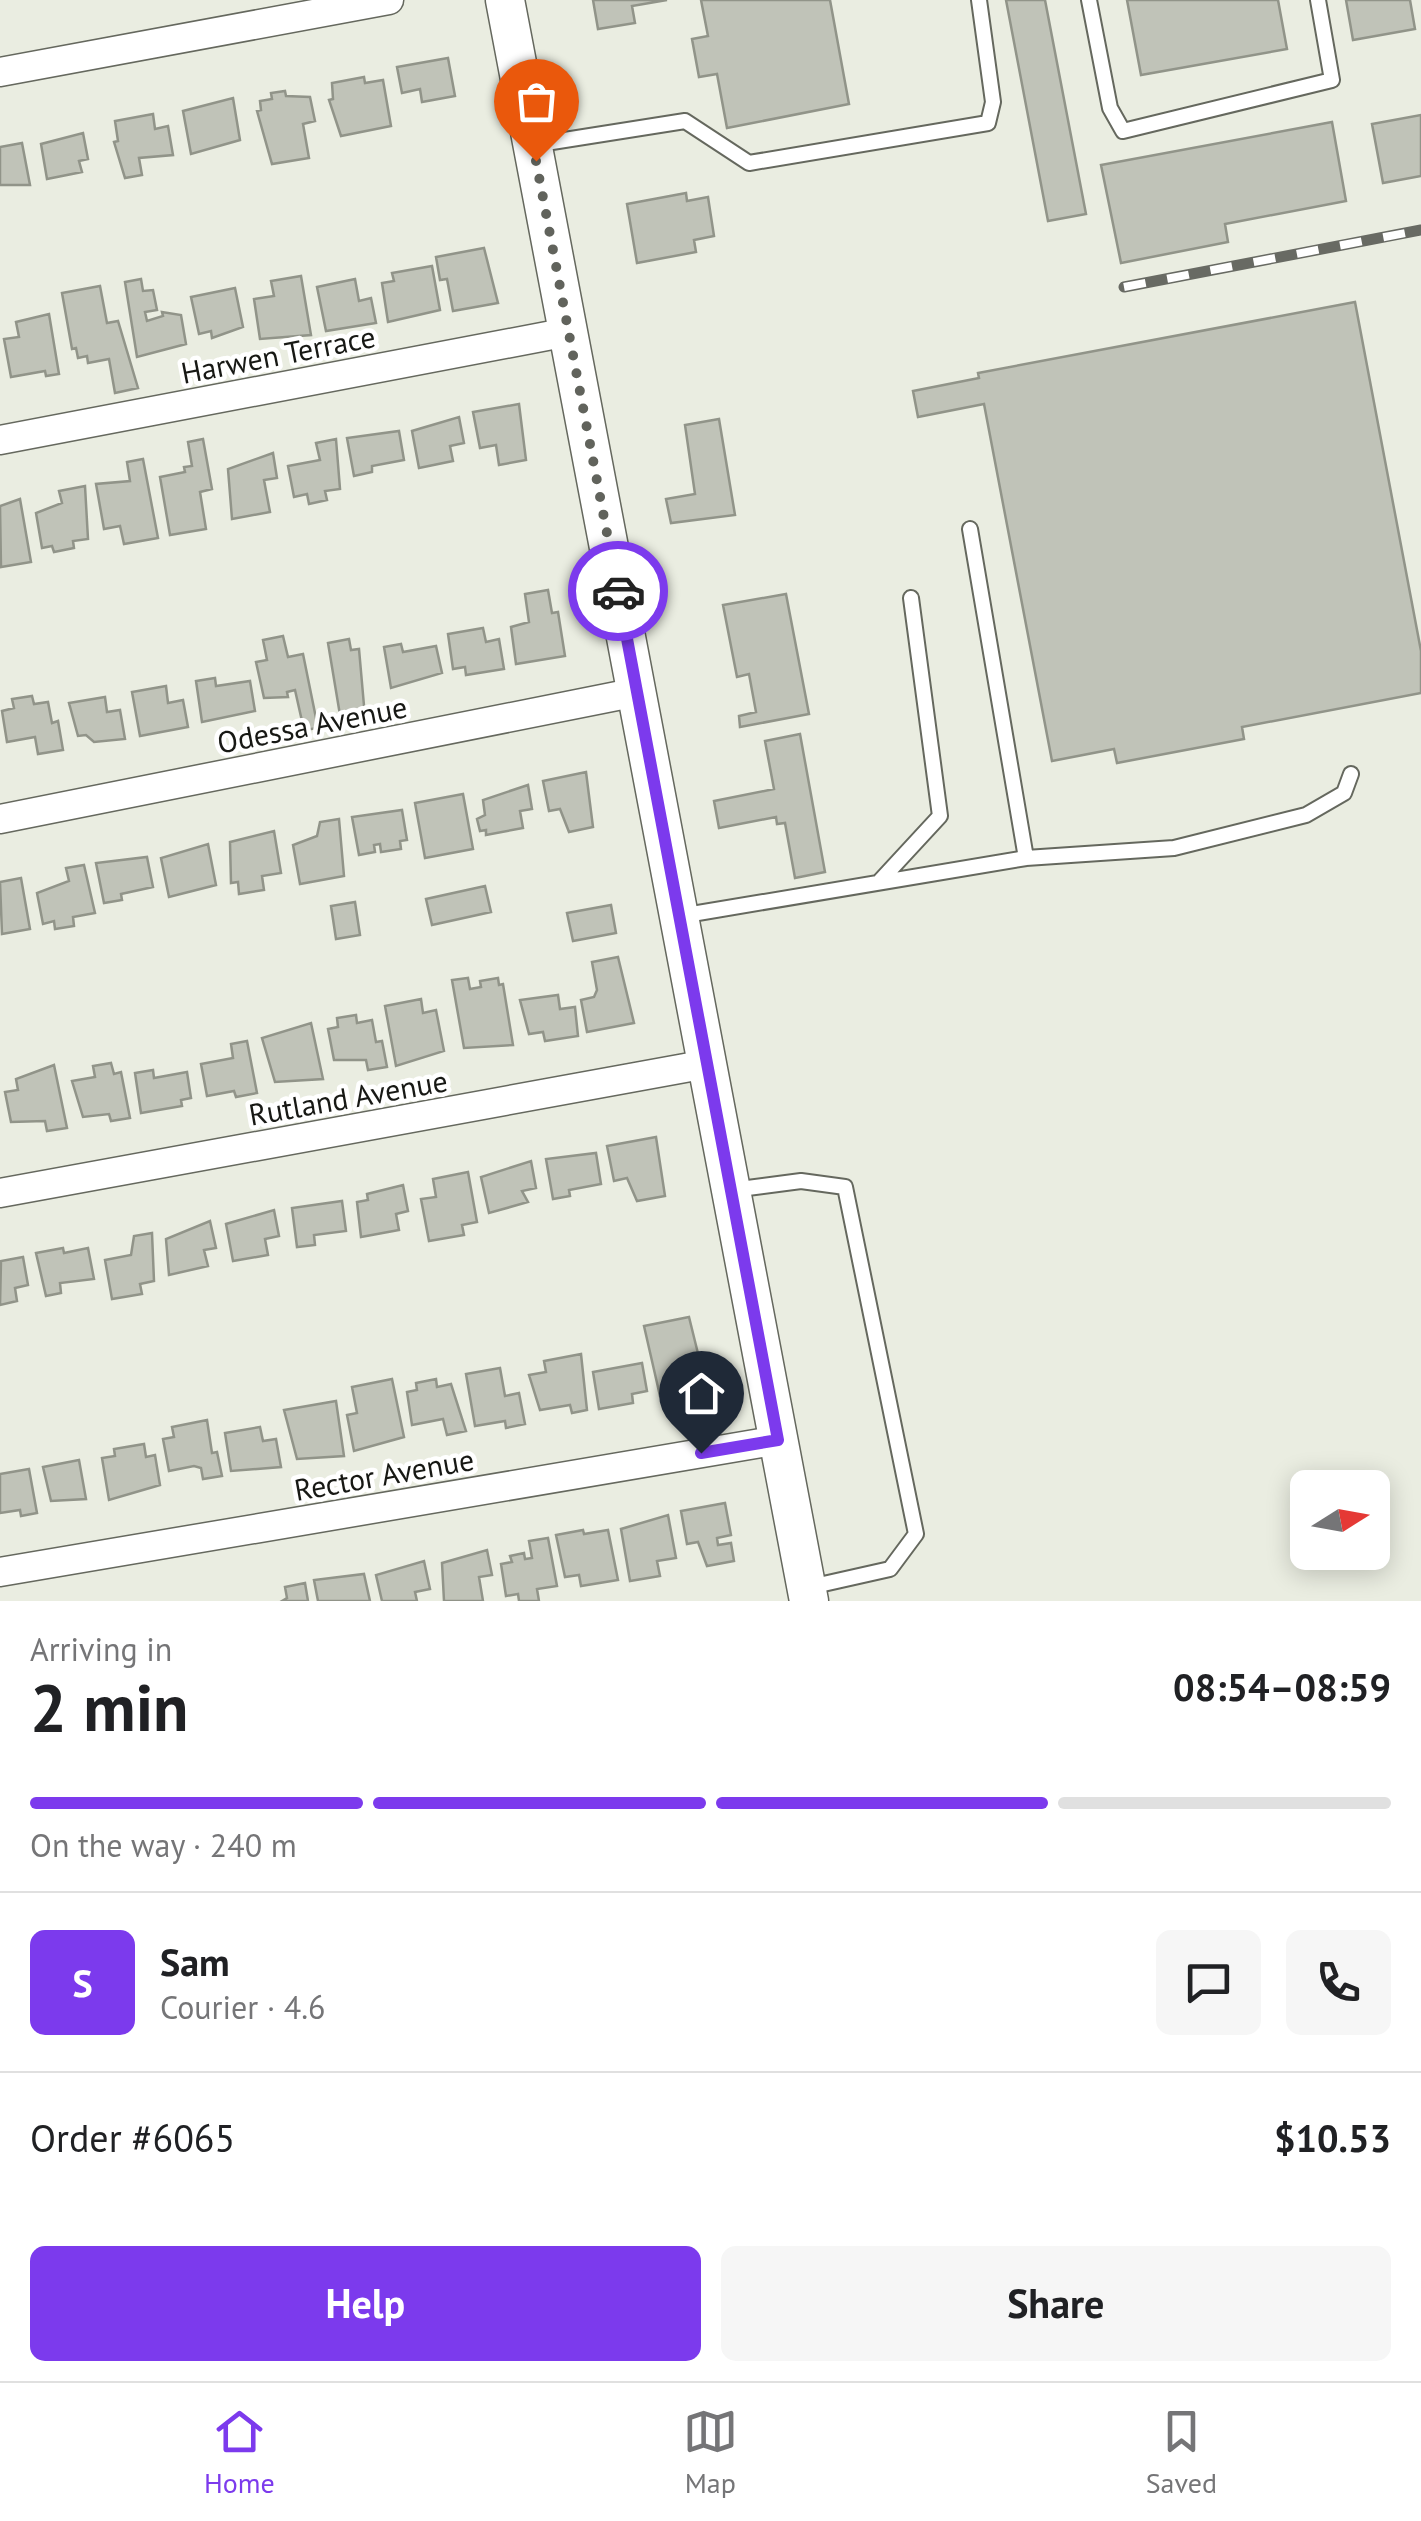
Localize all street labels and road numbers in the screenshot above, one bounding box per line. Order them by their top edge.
street label: Harwen Terrace [178,316,378,392]
street label: Odessa Avenue [214,686,410,762]
street label: Rutland Avenue [246,1060,450,1134]
street label: Rector Avenue [291,1439,477,1509]

